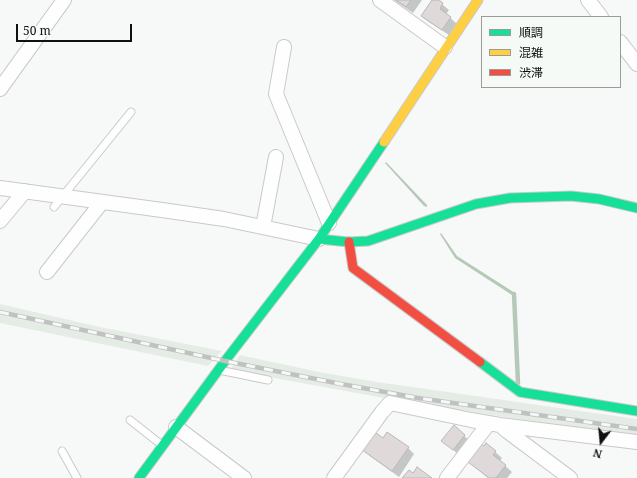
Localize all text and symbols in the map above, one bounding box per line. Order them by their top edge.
scale bar [18,16,134,42]
legend [481,16,621,88]
text: 50 m [23,22,51,39]
text: 順調 [519,24,543,41]
text: 混雑 [519,44,543,61]
text: 渋滞 [519,64,543,81]
north arrow [581,422,621,462]
text: N [591,446,604,462]

